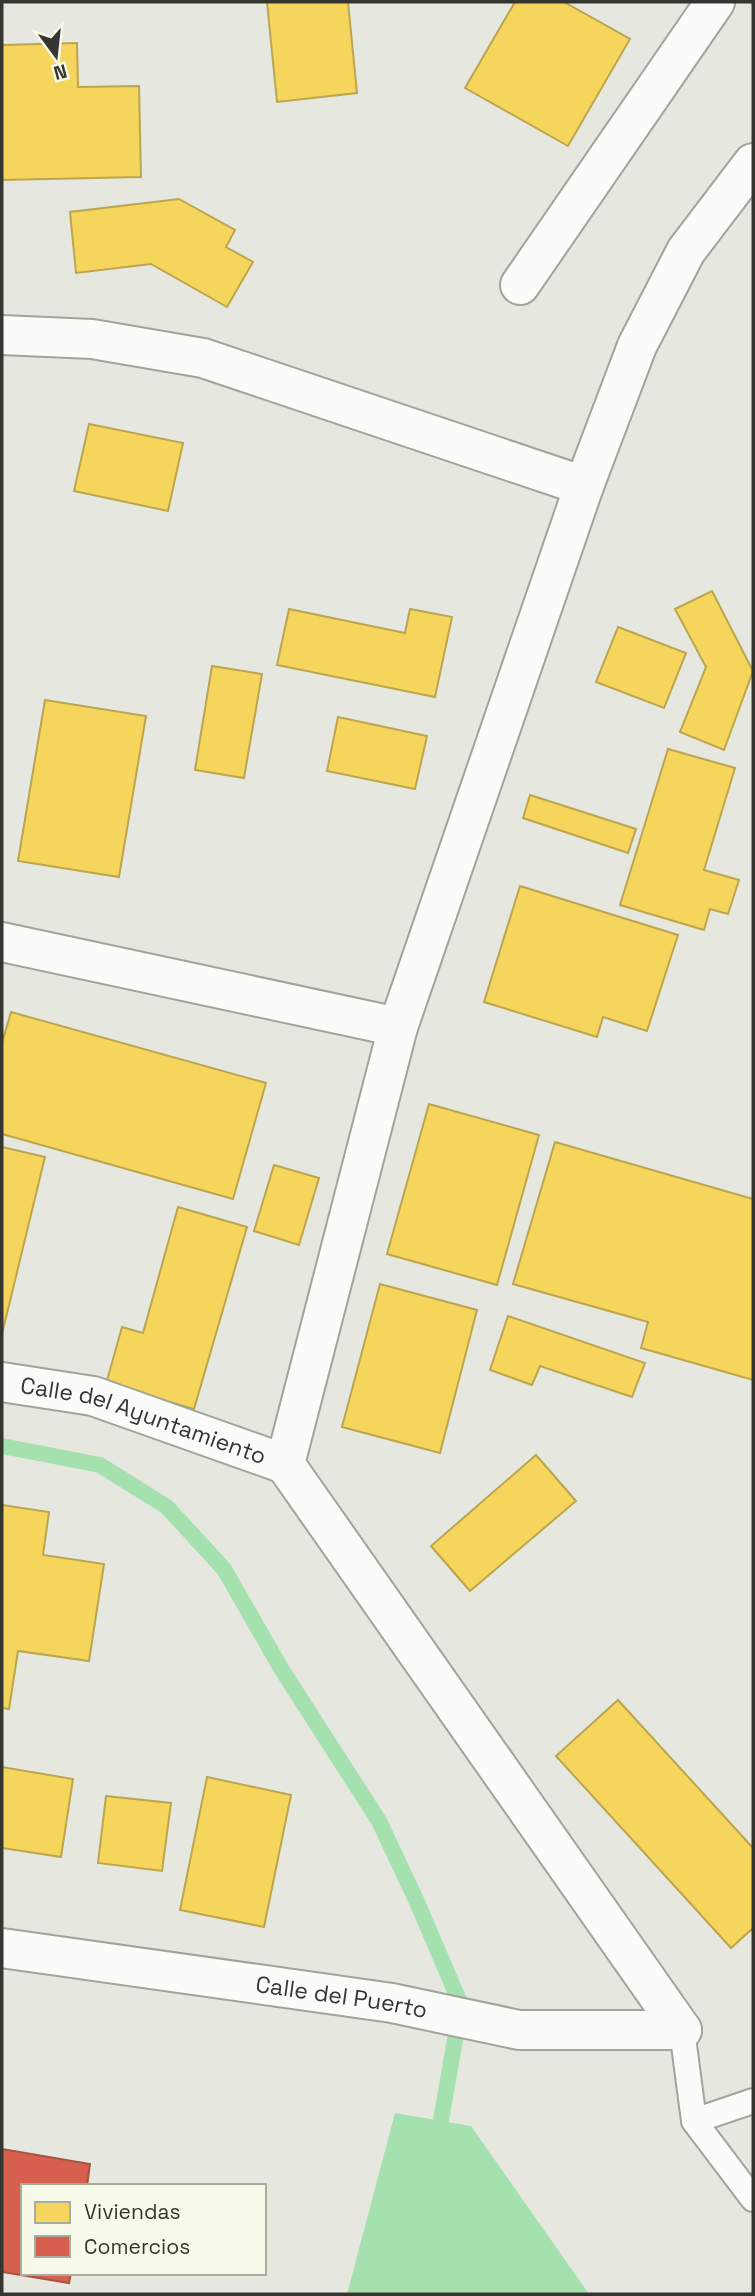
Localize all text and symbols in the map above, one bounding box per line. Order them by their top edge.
north arrow [21,21,91,91]
text: N [51,58,70,86]
street label: Calle del Ayuntamiento [19,1370,270,1471]
street label: Calle del Puerto [254,1969,430,2025]
legend [21,2184,266,2275]
text: Viviendas [84,2198,181,2225]
text: Comercios [84,2233,190,2260]

